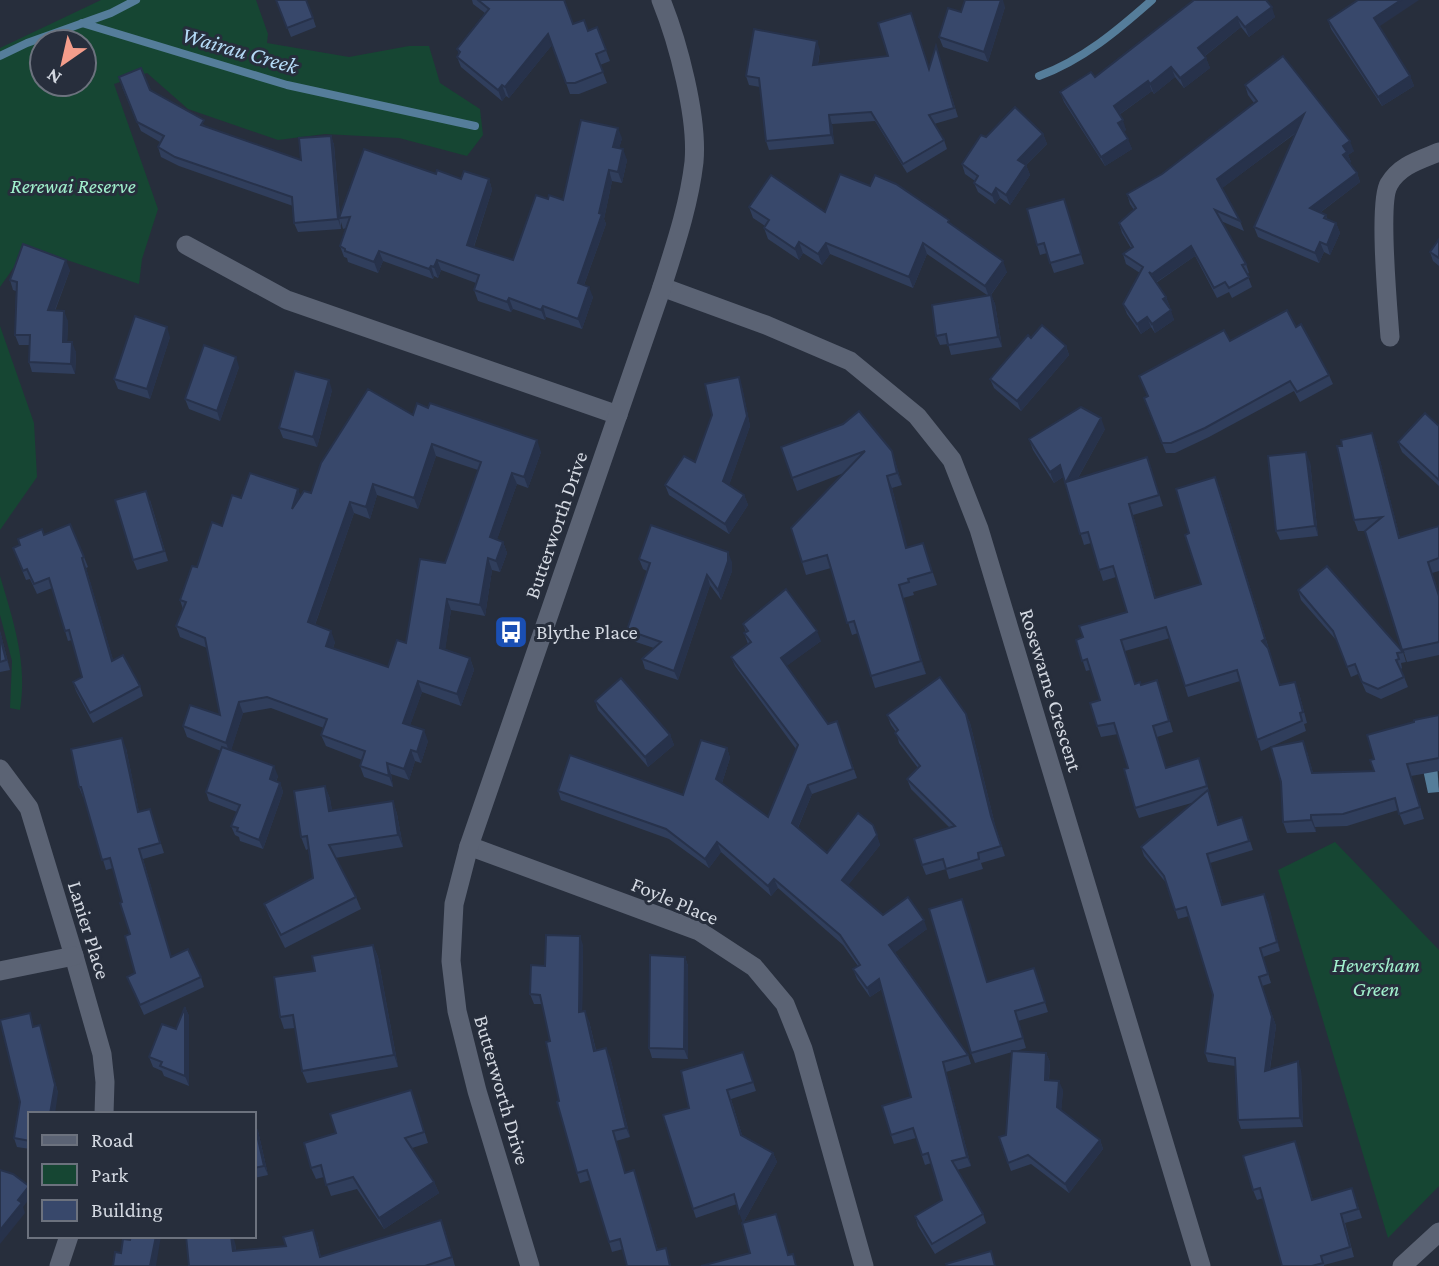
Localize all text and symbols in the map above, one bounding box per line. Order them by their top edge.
water label: Wairau Creek [179,21,302,79]
north arrow [28,28,98,98]
text: N [42,64,65,89]
park label: Rerewai Reserve [10,174,136,198]
street label: Butterworth Drive [520,448,592,602]
street label: Rosewarne Crescent [1015,606,1088,775]
bus stop icon: Blythe Place [492,613,530,651]
place label: Blythe Place [536,620,638,644]
street label: Foyle Place [628,872,722,930]
street label: Lanier Place [63,878,115,982]
park label: Heversham Green [1332,953,1420,1001]
street label: Butterworth Drive [469,1013,535,1167]
legend [28,1112,256,1238]
text: Road [91,1128,134,1152]
text: Park [91,1163,128,1187]
text: Building [91,1198,163,1222]

